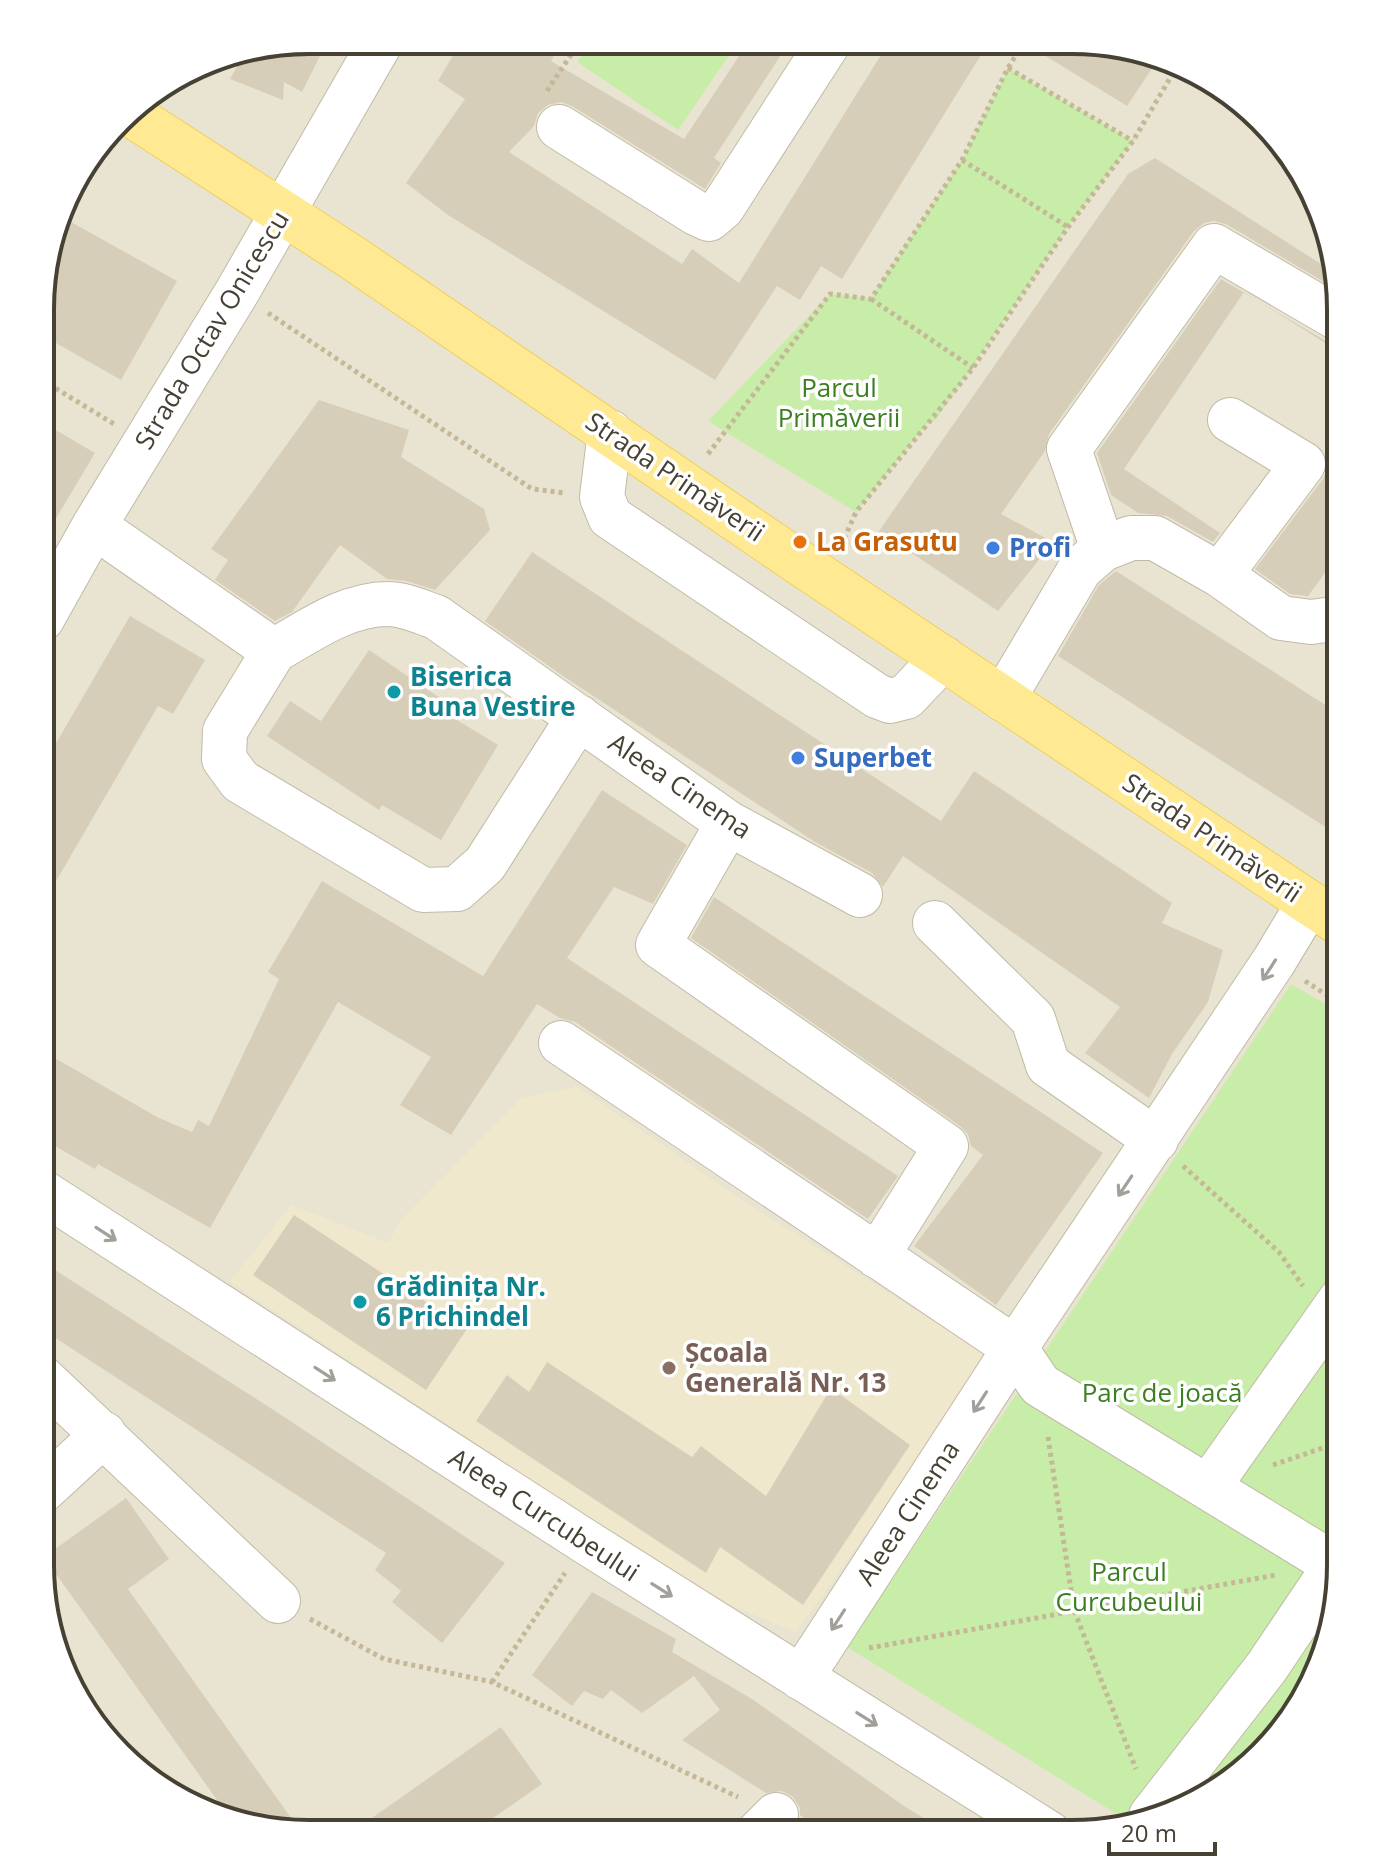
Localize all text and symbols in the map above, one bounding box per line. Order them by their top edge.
street label: Strada Octav Onicescu [126,203,297,456]
park label: Parcul Primăverii [778,369,900,435]
street label: Strada Primăverii [579,403,772,549]
place label: La Grasutu [816,523,958,559]
place label: Profi [1009,529,1071,565]
marker: La Grasutu [791,533,809,551]
marker: Profi [984,539,1002,557]
place label: Biserica Buna Vestire [410,658,576,724]
marker: Biserica Buna Vestire [385,683,403,701]
street label: Aleea Cinema [602,724,759,846]
place label: Superbet [814,739,932,775]
marker: Superbet [789,749,807,767]
street label: Strada Primăverii [1116,764,1309,910]
one-way arrow [1260,958,1277,980]
one-way arrow [1117,1175,1133,1197]
one-way arrow [94,1226,117,1242]
place label: Grădinița Nr. 6 Prichindel [376,1268,546,1334]
marker: Grădinița Nr. 6 Prichindel [351,1293,369,1311]
place label: Școala Generală Nr. 13 [685,1334,886,1400]
marker: Școala Generală Nr. 13 [660,1359,678,1377]
one-way arrow [313,1367,336,1383]
park label: Parc de joacă [1082,1374,1242,1410]
one-way arrow [972,1391,988,1413]
street label: Aleea Cinema [847,1433,967,1592]
street label: Aleea Curcubeului [442,1439,647,1589]
park label: Parcul Curcubeului [1056,1553,1202,1619]
one-way arrow [650,1582,672,1599]
one-way arrow [830,1608,846,1631]
one-way arrow [855,1712,878,1728]
scale bar [1109,1806,1215,1856]
text: 20 m [1121,1816,1177,1849]

